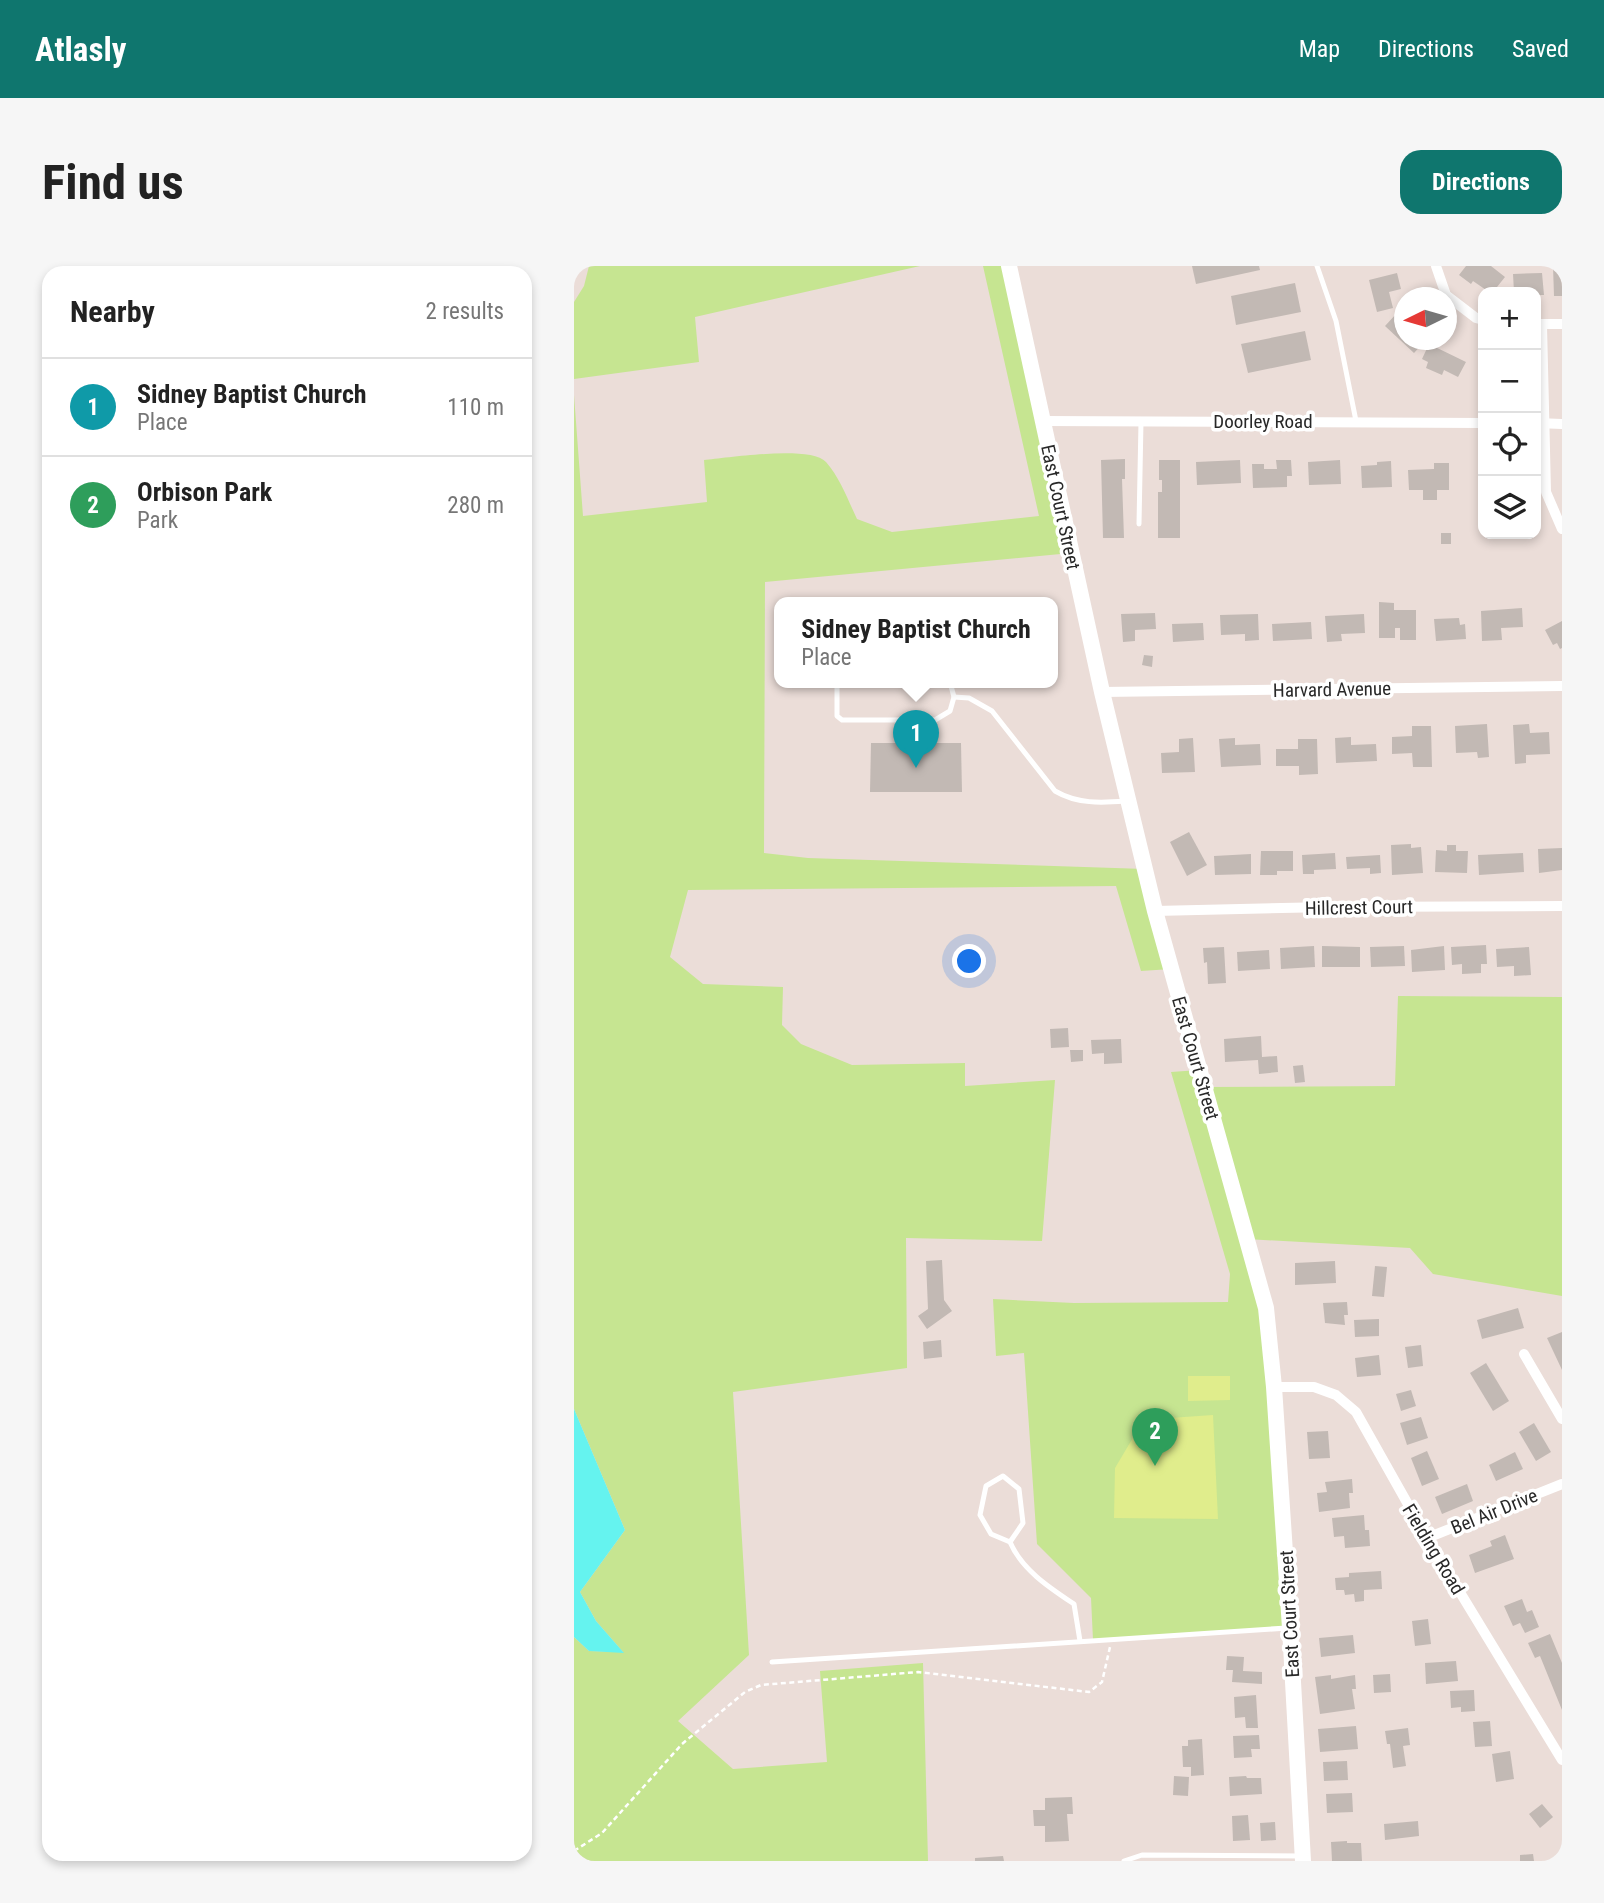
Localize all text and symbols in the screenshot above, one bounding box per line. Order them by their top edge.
text: Atlasly [35,30,126,69]
text: Map [1299,35,1340,63]
text: Directions [1378,35,1474,63]
text: Saved [1512,35,1569,63]
button: Directions [1400,150,1562,214]
text: Find us [42,154,184,211]
north arrow [1394,287,1457,350]
map controls [1478,287,1541,539]
button: + [1478,287,1541,350]
text: Nearby [70,294,155,329]
text: 2 results [426,298,504,325]
button: − [1478,350,1541,413]
text: Sidney Baptist Church [137,379,367,409]
text: 1 [87,394,99,421]
text: 110 m [447,394,504,421]
text: Place [137,409,187,436]
street label: Doorley Road [1213,410,1313,433]
button: locate [1478,413,1541,476]
street label: East Court Street [1036,442,1085,572]
button: layers [1478,476,1541,539]
text: Orbison Park [137,477,272,507]
text: 2 [87,492,99,519]
text: 280 m [447,492,504,519]
text: Park [137,507,178,534]
popup [774,597,1058,688]
text: Sidney Baptist Church [801,614,1031,644]
text: Place [801,644,852,671]
street label: Harvard Avenue [1273,677,1391,702]
pin: 1 [893,710,939,768]
street label: Hillcrest Court [1305,895,1413,920]
your location [952,944,986,978]
street label: East Court Street [1167,994,1224,1123]
pin: 2 [1132,1408,1178,1466]
street label: Bel Air Drive [1448,1484,1541,1539]
street label: Fielding Road [1398,1500,1470,1599]
street label: East Court Street [1275,1550,1304,1678]

